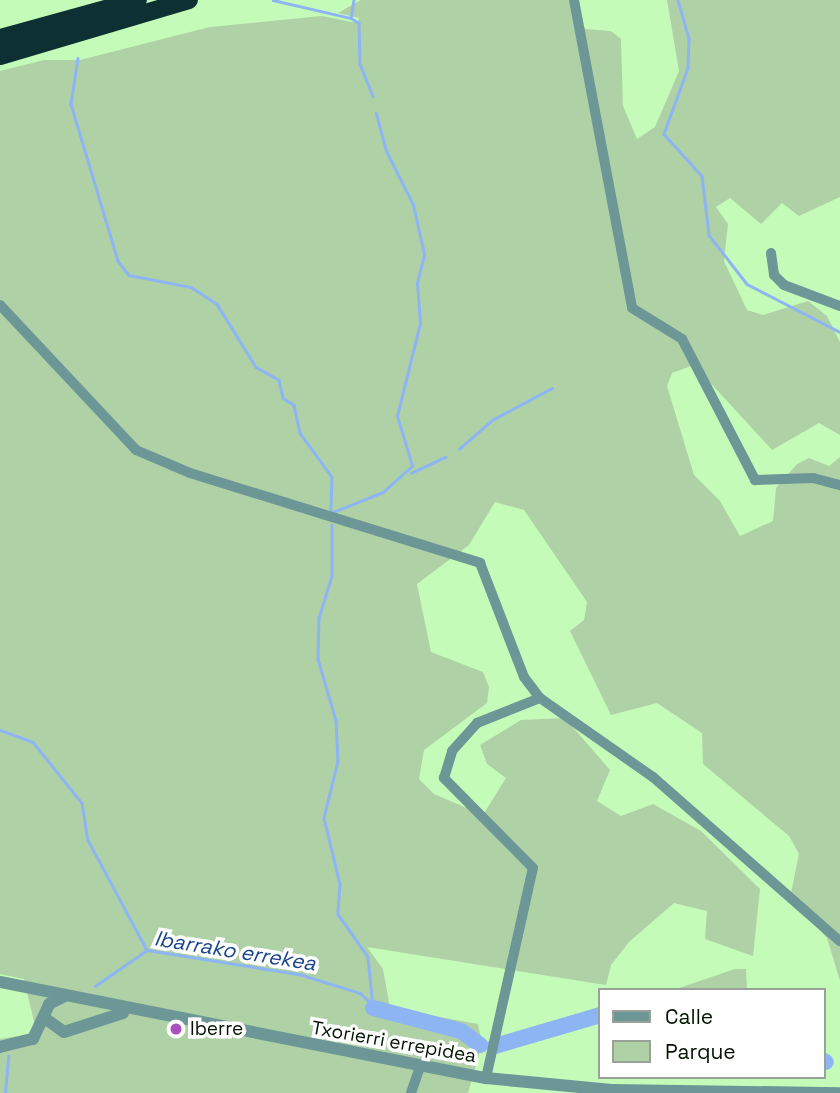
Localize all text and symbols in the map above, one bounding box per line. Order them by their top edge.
water label: Ibarrako errekea [153,926,317,976]
legend [598,988,826,1079]
text: Calle [665,1003,713,1030]
street label: Txorierri errepidea [310,1016,478,1068]
place label: Iberre [190,1018,243,1040]
marker: Iberre [168,1021,184,1037]
text: Parque [665,1038,736,1065]

